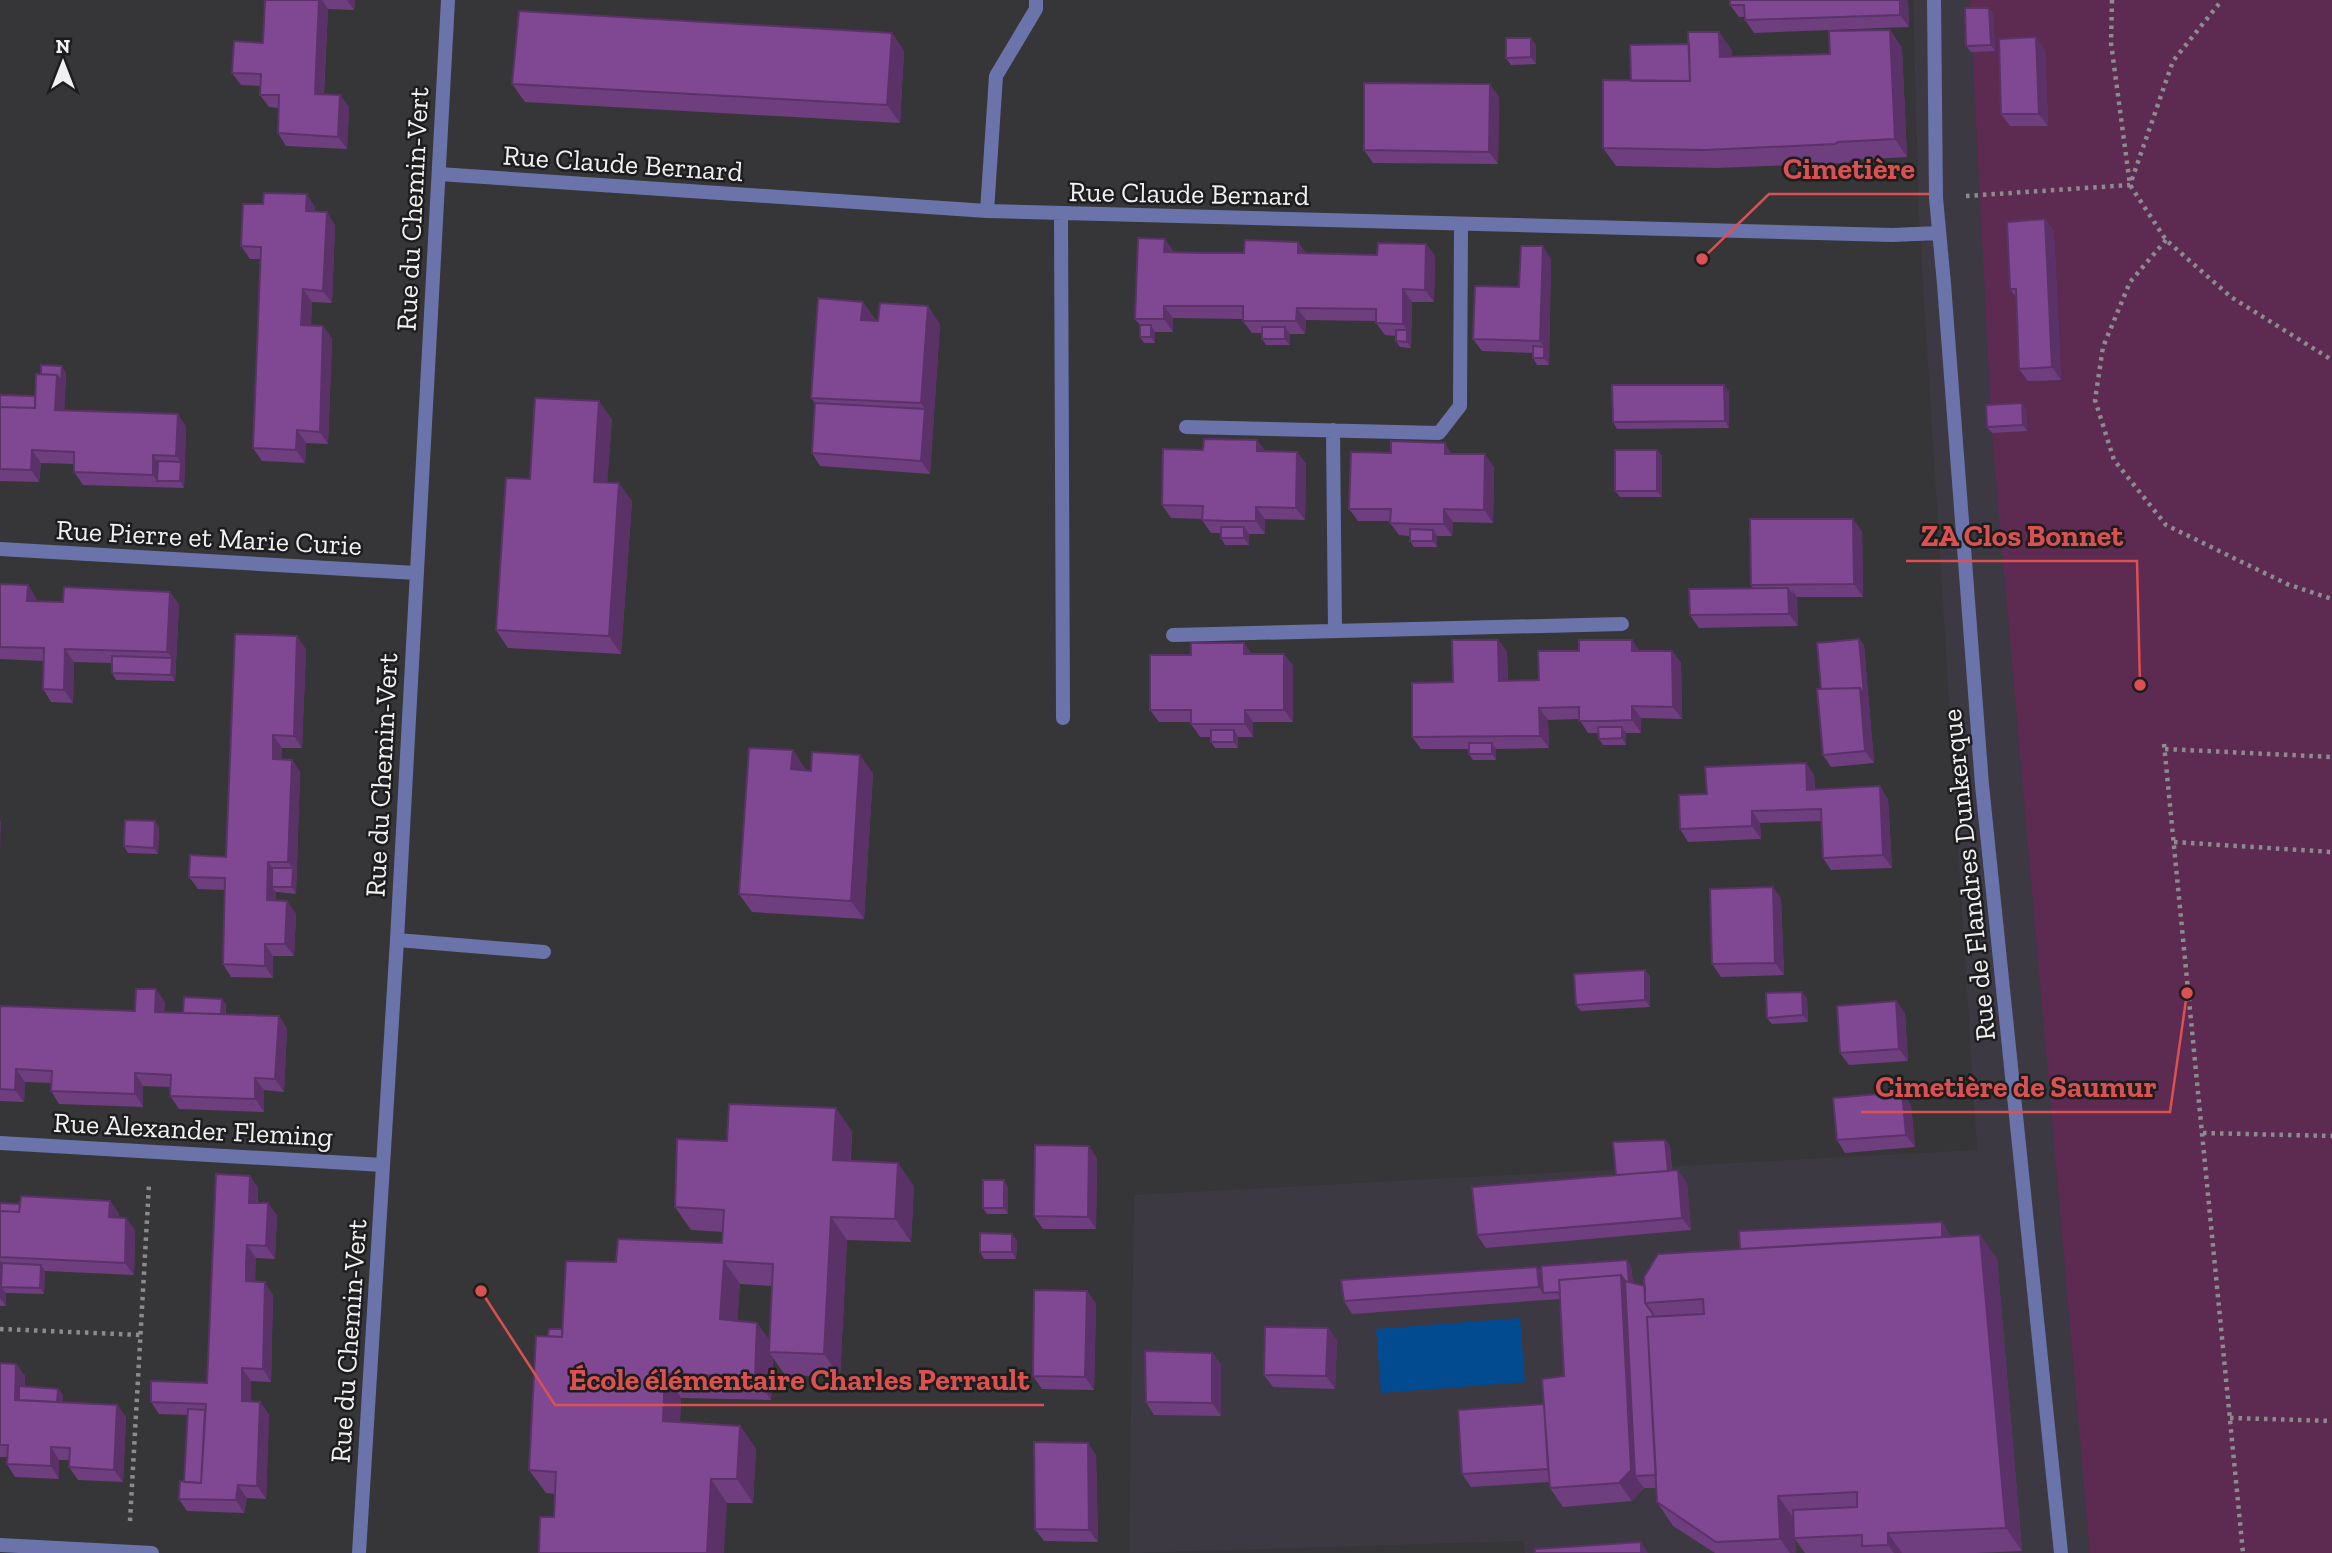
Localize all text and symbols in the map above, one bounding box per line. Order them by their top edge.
north arrow [28,28,98,98]
text: N [56,35,70,58]
street label: Rue du Chemin-Vert [390,86,435,332]
street label: Rue Claude Bernard [502,139,744,188]
callout: Cimetière [1769,143,1929,194]
text: Cimetière [1783,151,1915,187]
street label: Rue Claude Bernard [1068,175,1310,212]
callout: ZA Clos Bonnet [1906,510,2137,561]
street label: Rue Pierre et Marie Curie [55,513,363,562]
text: ZA Clos Bonnet [1921,518,2124,554]
street label: Rue du Chemin-Vert [359,652,404,898]
street label: Rue de Flandres Dunkerque [1935,708,2002,1042]
callout: Cimetière de Saumur [1861,1061,2170,1112]
text: Cimetière de Saumur [1875,1069,2157,1105]
street label: Rue Alexander Fleming [52,1106,334,1153]
street label: Rue du Chemin-Vert [324,1217,374,1464]
callout: École élémentaire Charles Perrault [555,1354,1044,1405]
text: École élémentaire Charles Perrault [569,1362,1030,1398]

